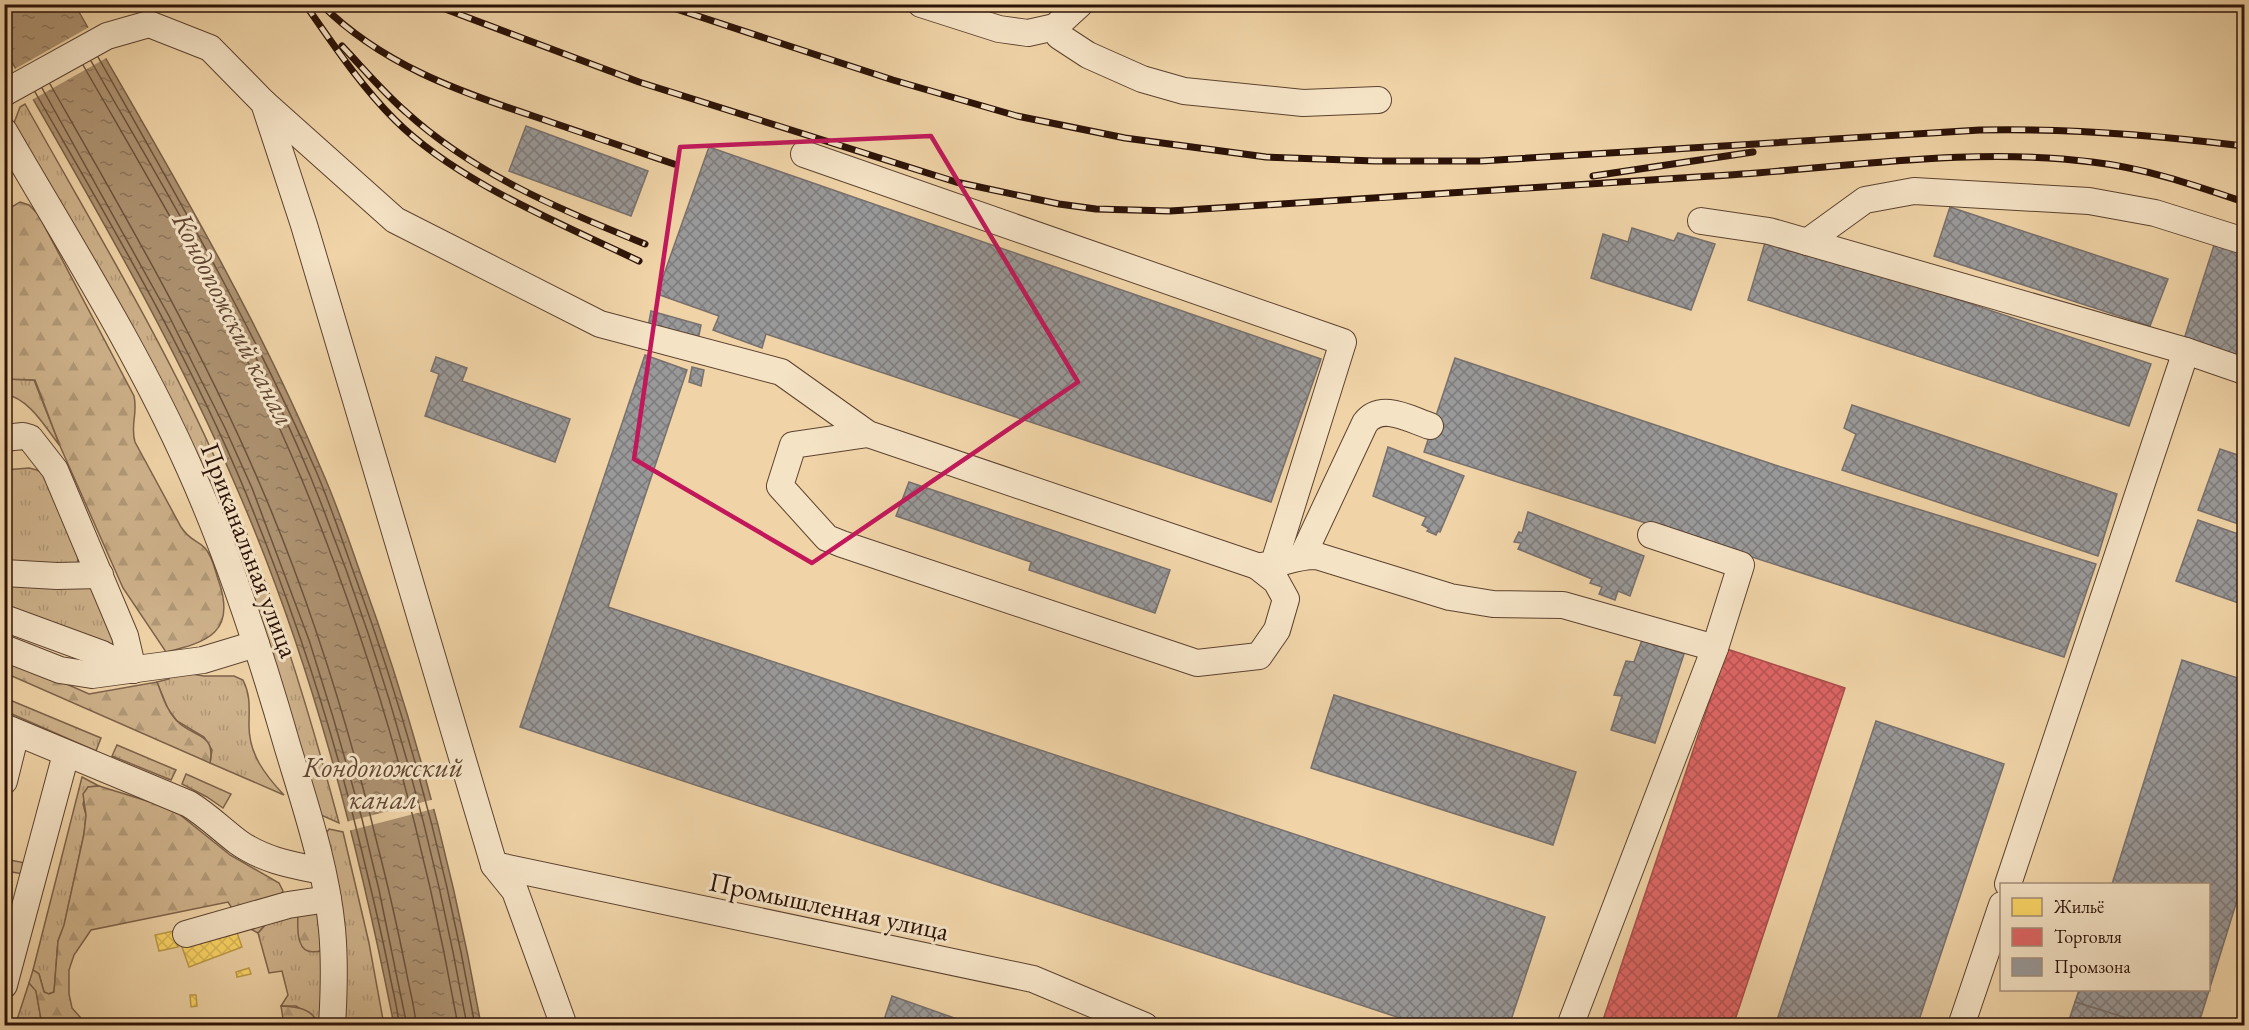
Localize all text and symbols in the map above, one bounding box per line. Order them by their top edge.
water label: Кондопожский канал [164,205,303,432]
street label: Приканальная улица [193,437,307,663]
water label: Кондопожский канал [302,749,463,817]
street label: Промышленная улица [706,863,952,949]
legend [2000,883,2210,991]
text: Жильё [2053,895,2104,918]
text: Торговля [2054,925,2122,948]
text: Промзона [2054,955,2131,978]

